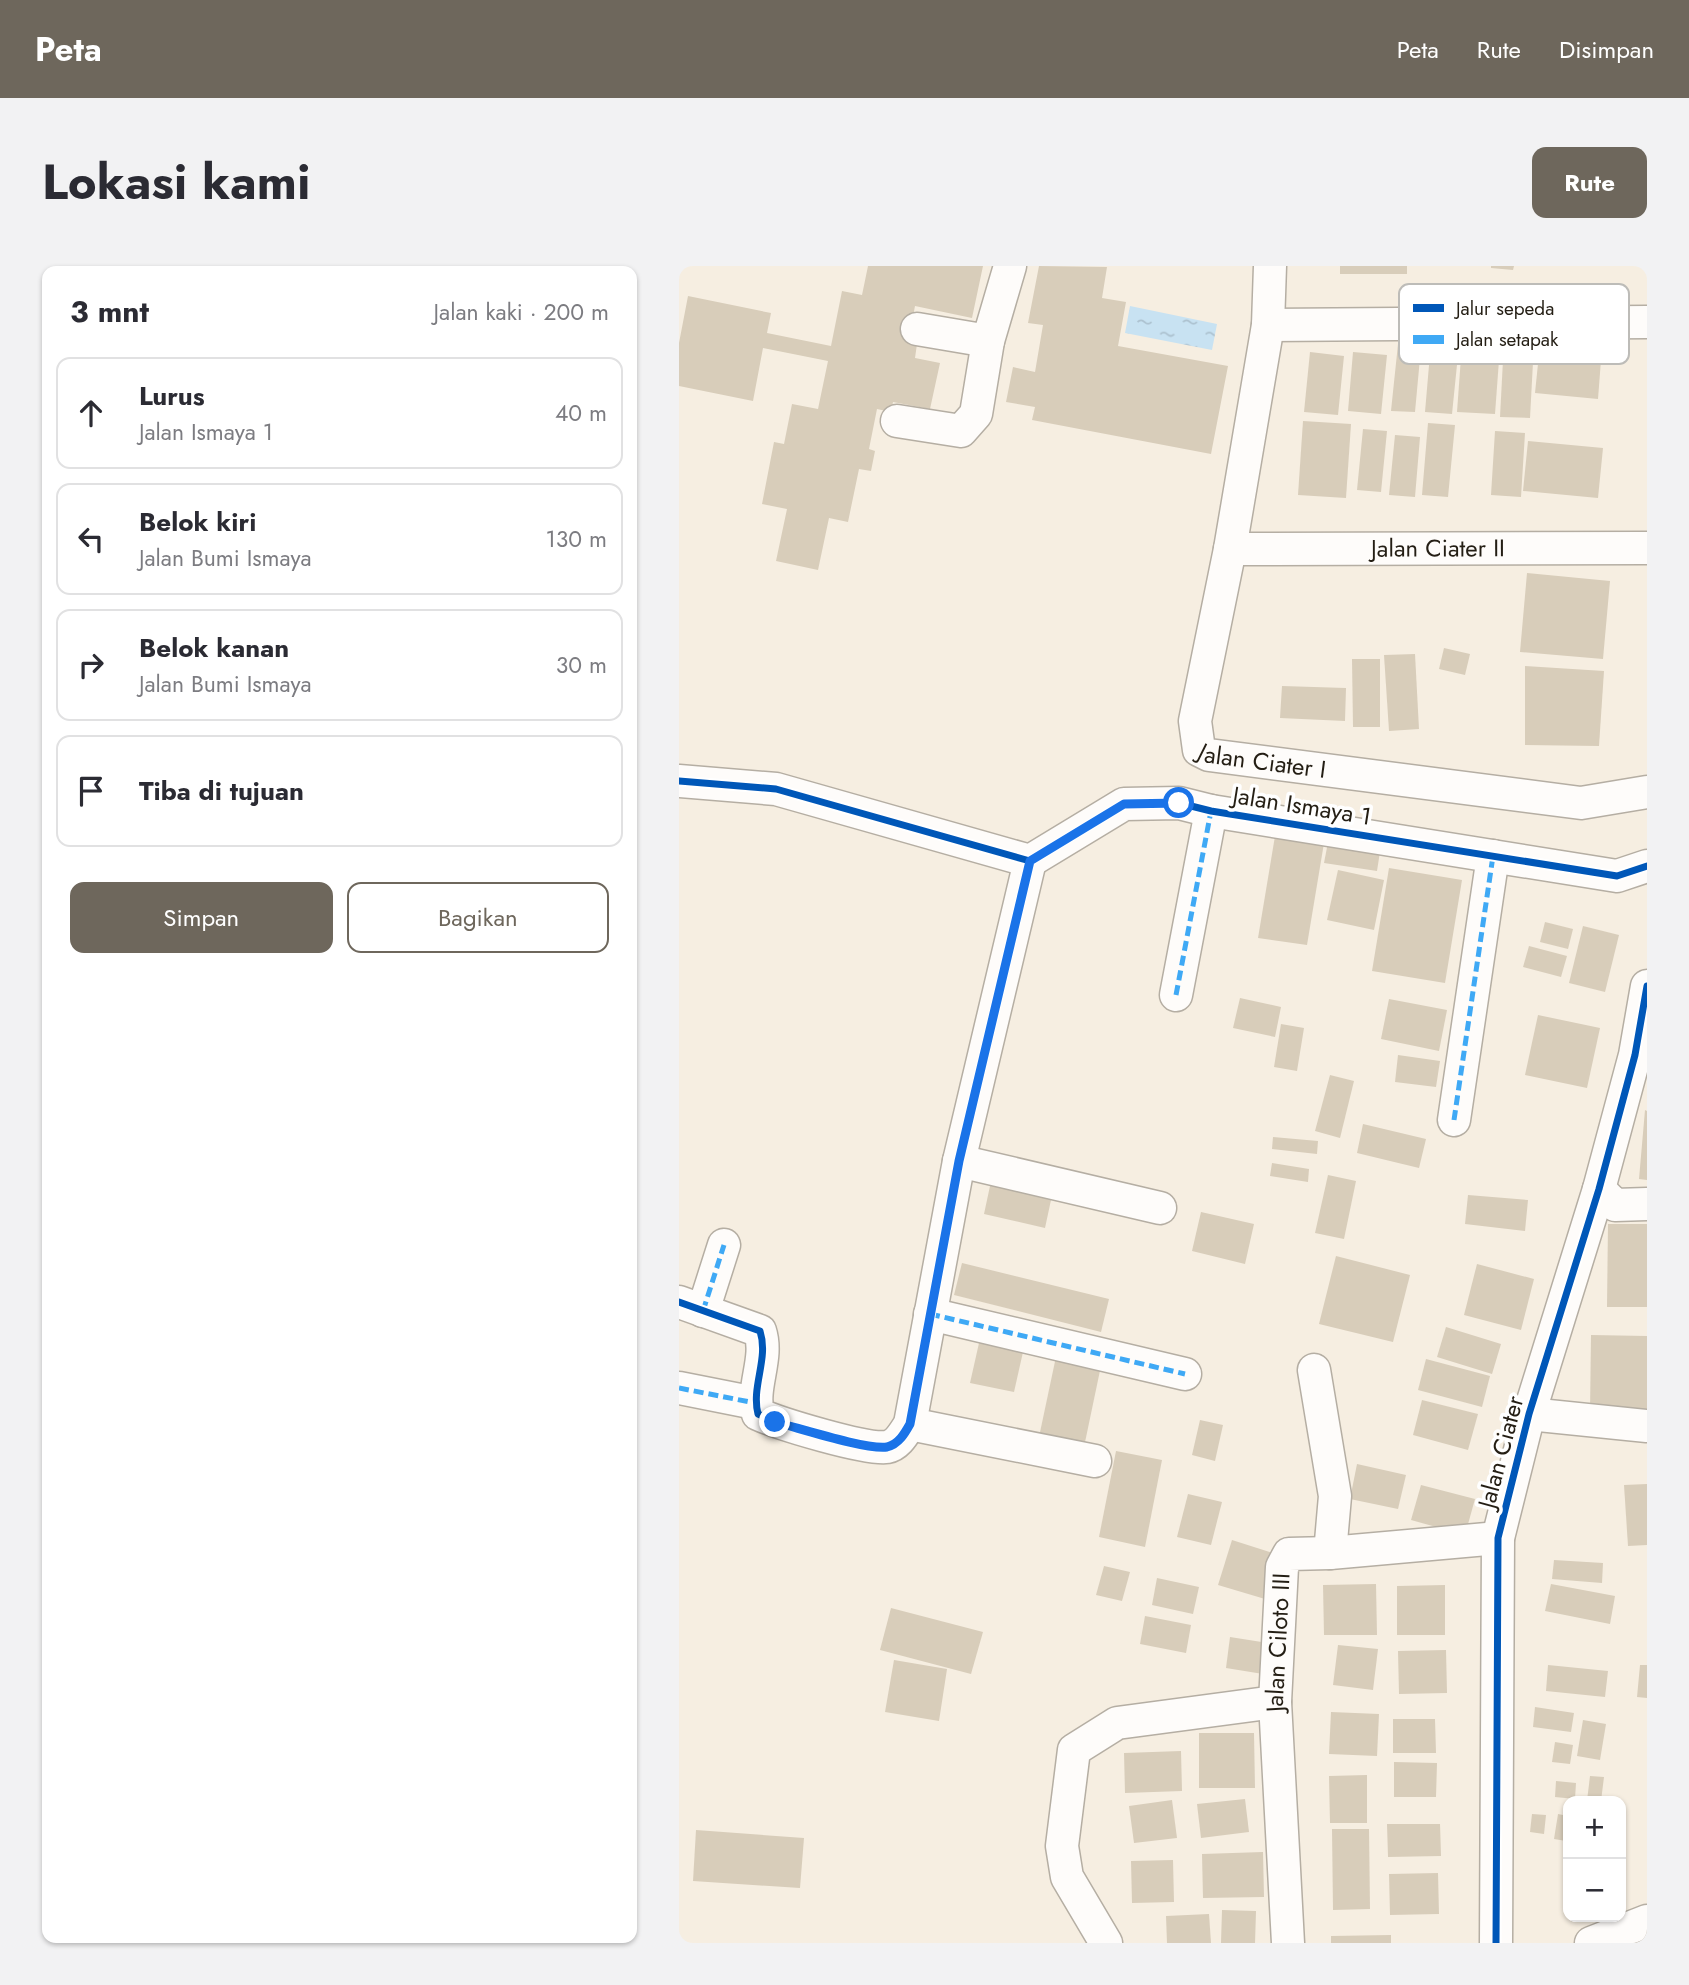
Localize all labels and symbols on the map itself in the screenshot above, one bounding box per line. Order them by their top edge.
legend [1399,284,1629,364]
text: Jalur sepeda [1453,295,1554,322]
text: Jalan setapak [1453,326,1559,353]
street label: Jalan Ciater II [1368,530,1505,566]
street label: Jalan Ciater I [1190,733,1328,787]
street label: Jalan Ismaya 1 [1227,777,1374,834]
route start [1163,787,1194,818]
street label: Jalan Ciater [1468,1391,1532,1515]
route end [759,1406,790,1437]
street label: Jalan Ciloto III [1257,1572,1299,1716]

